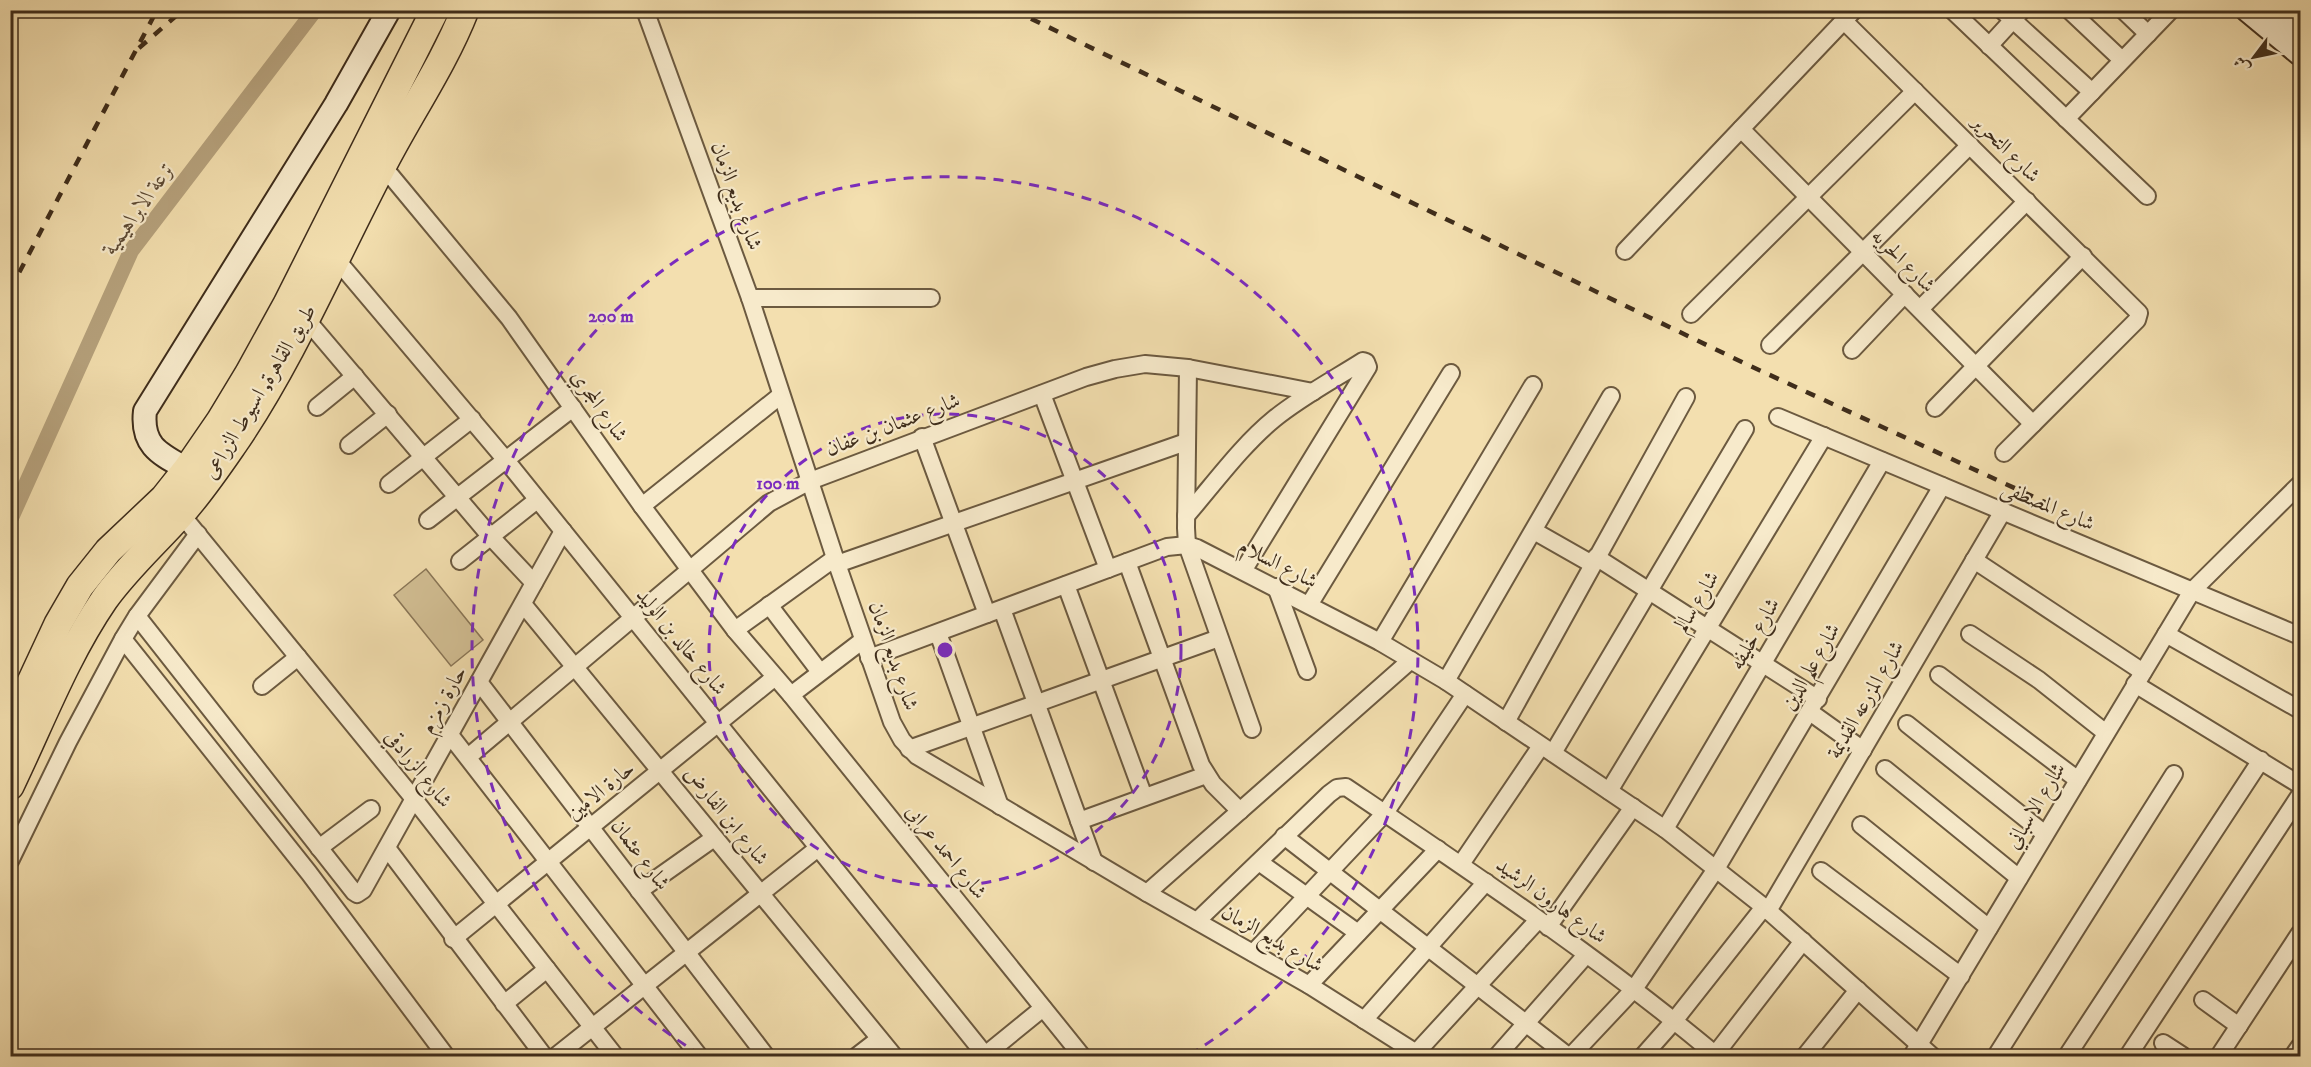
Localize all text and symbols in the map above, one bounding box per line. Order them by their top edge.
north arrow [2224,27,2284,87]
text: ش [2229,52,2255,76]
street label: شارع التحرير [1962,108,2046,191]
street label: شارع بديع الزمان [700,138,768,256]
water label: ترعة الابراهيمية [96,156,181,262]
street label: شارع الحريه [1863,223,1941,301]
street label: طريق القاهرة, اسيوط الزراعى [198,300,322,484]
text: 200 m [588,306,634,328]
street label: شارع المجري [562,365,633,449]
street label: شارع عثمان بن عفان [822,387,965,466]
text: 100 m [756,473,800,495]
street label: شارع المصطفى [1996,475,2098,541]
street label: شارع السلام [1232,533,1322,598]
street label: شارع سالم [1669,567,1729,639]
street label: شارع خالد بن الوليد [627,583,732,703]
street label: شارع خليفه [1724,593,1789,677]
street label: شارع بديع الزمان [857,598,924,716]
street label: شارع علم الدين [1776,619,1852,719]
street label: شارع المزرعه القديمة [1822,636,1914,766]
centre of rings [935,640,955,660]
street label: حارة زمزم [415,662,477,740]
street label: شارع الزرادقي [375,724,458,816]
street label: حارة الامين [562,756,640,826]
street label: شارع الاسباني [2000,758,2075,856]
street label: شارع ابن الفارض [675,761,774,874]
street label: شارع احمد عرابى [897,799,992,907]
street label: شارع عثمان [602,814,675,898]
street label: شارع هارون الرشيد [1488,852,1612,953]
street label: شارع بديع الزمان [1214,899,1328,983]

